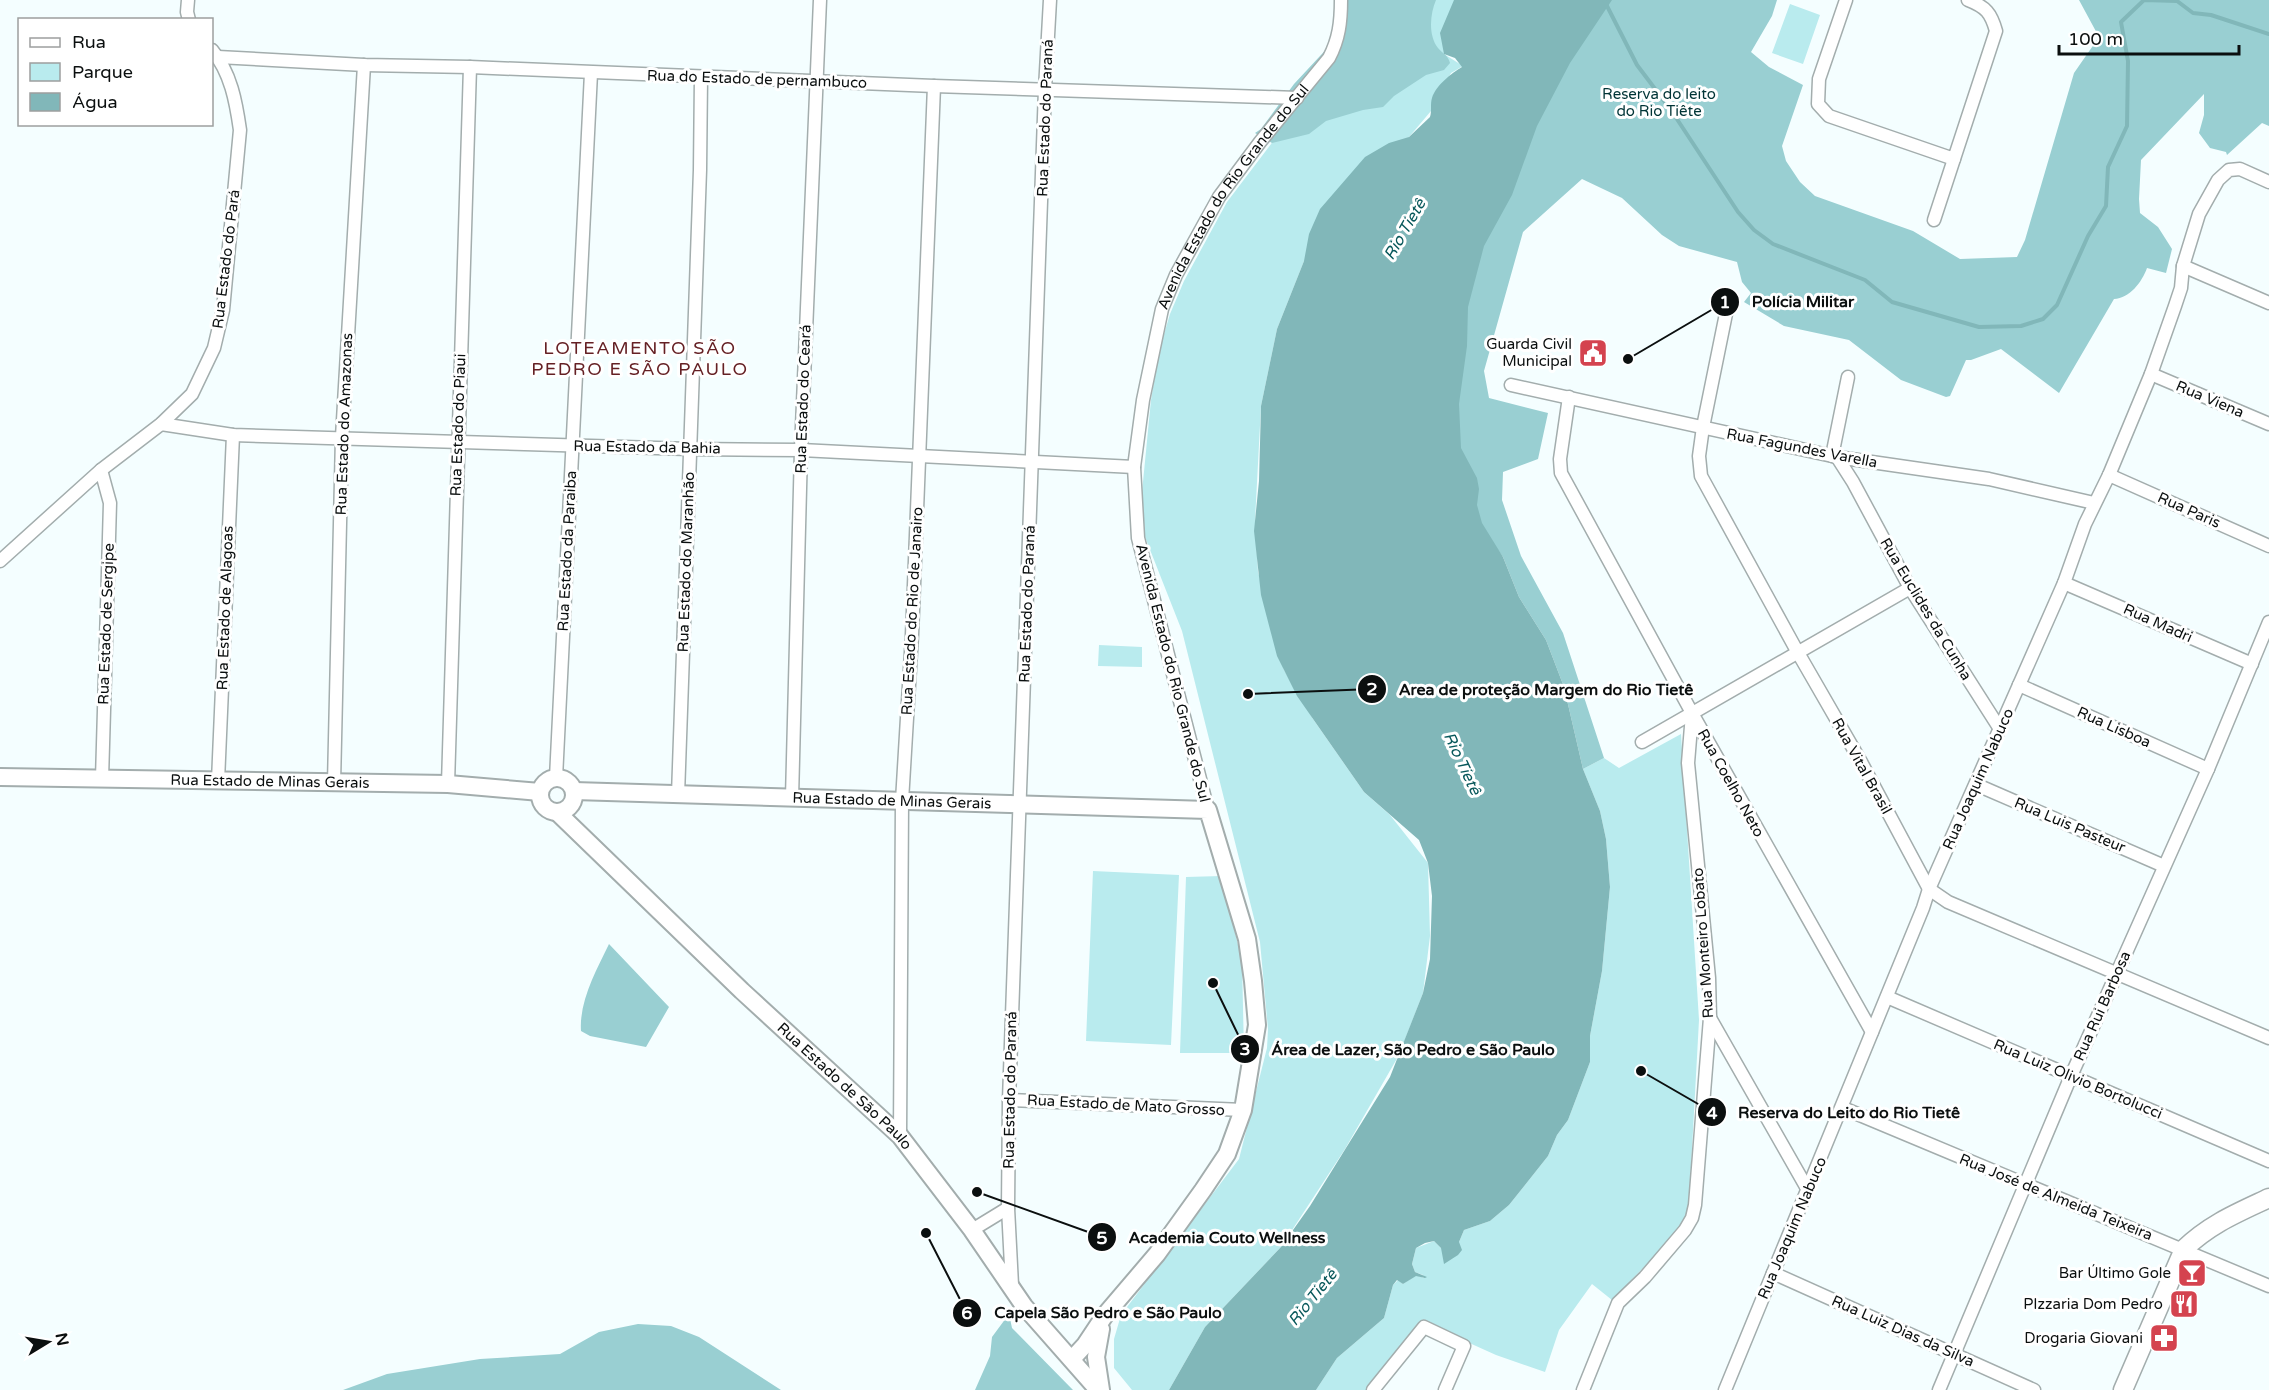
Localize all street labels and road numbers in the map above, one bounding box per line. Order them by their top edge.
street label: Rua Estado do Paraná [1033,39,1057,197]
street label: Rua do Estado de pernambuco [647,66,867,92]
street label: Avenida Estado do Rio Grande do Sul [1154,81,1313,312]
street label: Rua Estado do Pará [209,188,243,330]
street label: Rua Estado do Ceará [791,324,815,474]
street label: Rua Estado do Amazonas [332,332,356,516]
street label: Rua Estado do Piaui [447,353,469,497]
street label: Rua Viena [2173,377,2247,421]
street label: Rua Fagundes Varella [1725,425,1879,471]
street label: Rua Estado da Bahia [573,437,721,457]
street label: Rua Estado da Paraiba [554,470,580,632]
street label: Rua Estado do Maranhão [674,471,698,653]
street label: Rua Paris [2155,488,2223,532]
street label: Rua Estado do Rio de Janairo [898,506,926,716]
street label: Rua Estado de Alagoas [213,525,237,691]
street label: Rua Estado do Paraná [1015,525,1039,683]
street label: Rua Euclides da Cunha [1876,534,1976,684]
street label: Avenida Estado do Rio Grande do Sul [1132,542,1214,804]
street label: Rua Estado de Sergipe [94,543,118,705]
street label: Rua Madri [2121,600,2195,646]
street label: Rua Lisboa [2074,703,2154,751]
street label: Rua Joaquim Nabuco [1939,706,2017,852]
street label: Rua Vital Brasil [1828,715,1896,817]
street label: Rua Coelho Neto [1694,726,1768,840]
street label: Rua Estado de Minas Gerais [170,771,370,792]
street label: Rua Estado de Minas Gerais [792,789,992,813]
street label: Rua Luis Pasteur [2012,793,2129,857]
street label: Rua Monteiro Lobato [1689,867,1717,1019]
street label: Rua Rui Barbosa [2070,948,2134,1064]
street label: Rua Estado do Paraná [1000,1011,1020,1169]
street label: Rua Estado de São Paulo [773,1019,916,1153]
street label: Rua Luiz Olivio Bortolucci [1991,1035,2165,1123]
street label: Rua Estado de Mato Grosso [1027,1091,1225,1119]
street label: Rua José de Almeida Teixeira [1957,1150,2155,1244]
street label: Rua Joaquim Nabuco [1754,1154,1830,1302]
street label: Rua Luiz Dias da Silva [1829,1291,1977,1371]

